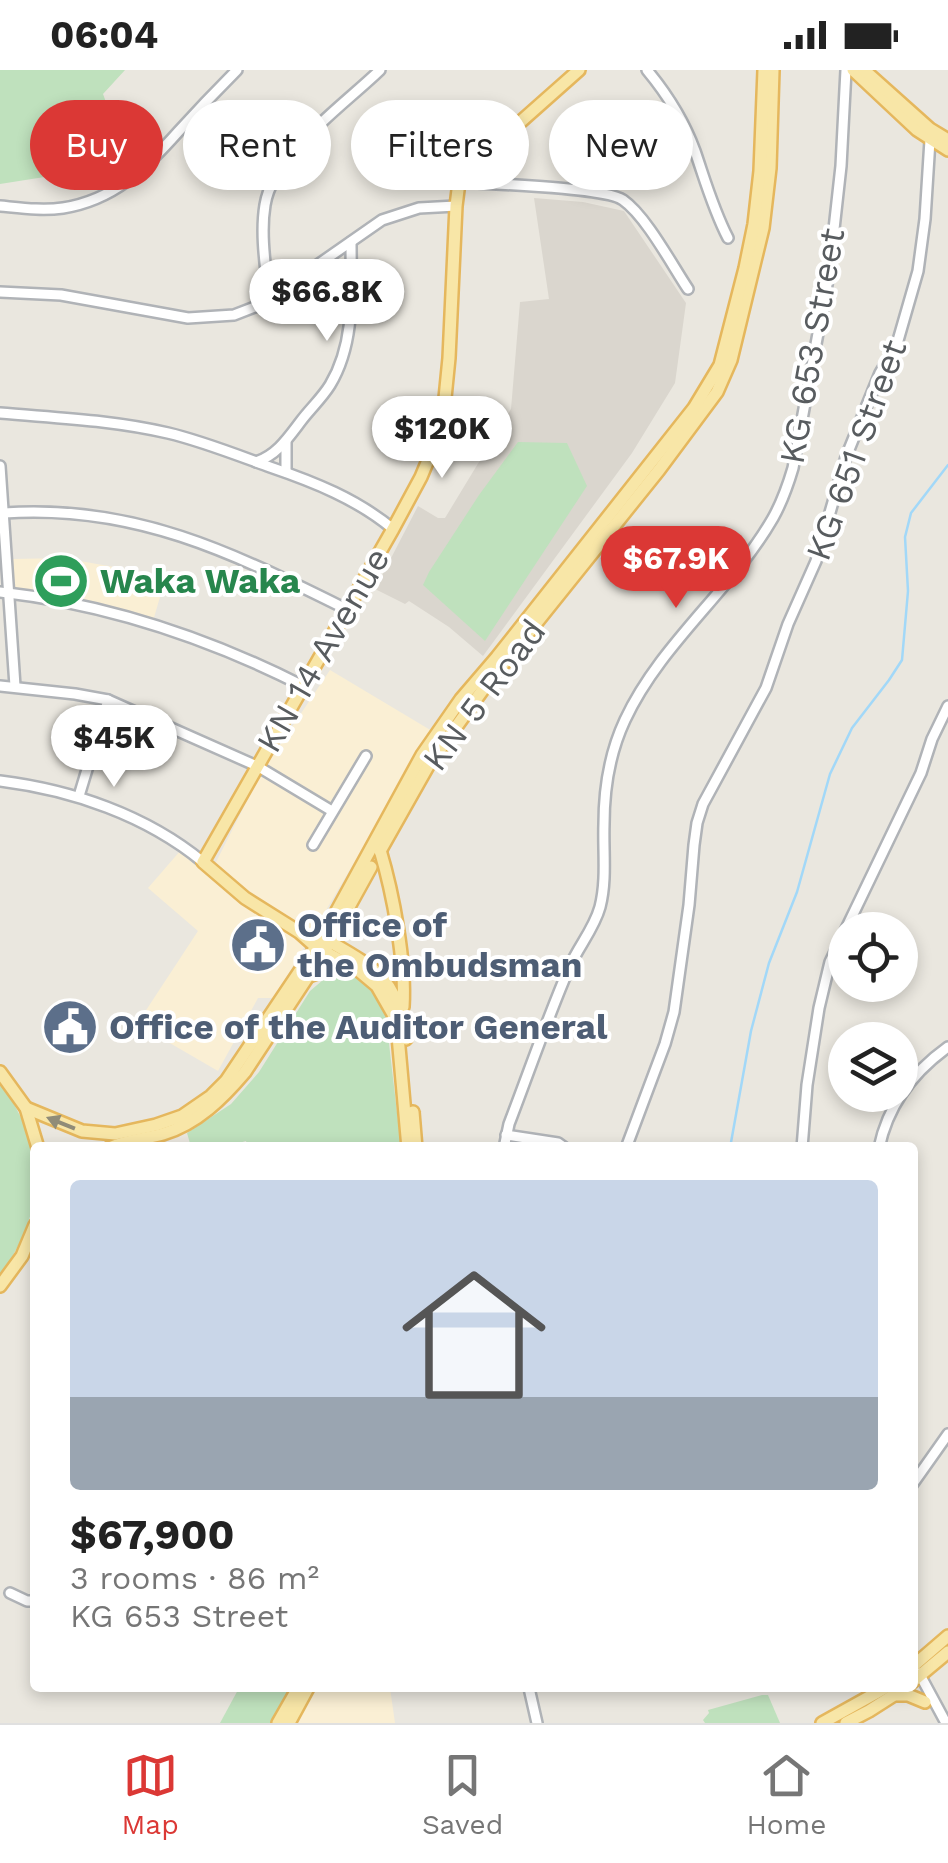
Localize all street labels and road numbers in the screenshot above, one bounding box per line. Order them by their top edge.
street label: KG 653 Street [771,225,853,467]
street label: KG 651 Street [797,334,915,566]
street label: KN 14 Avenue [247,540,399,760]
street label: KN 5 Road [414,611,554,779]

